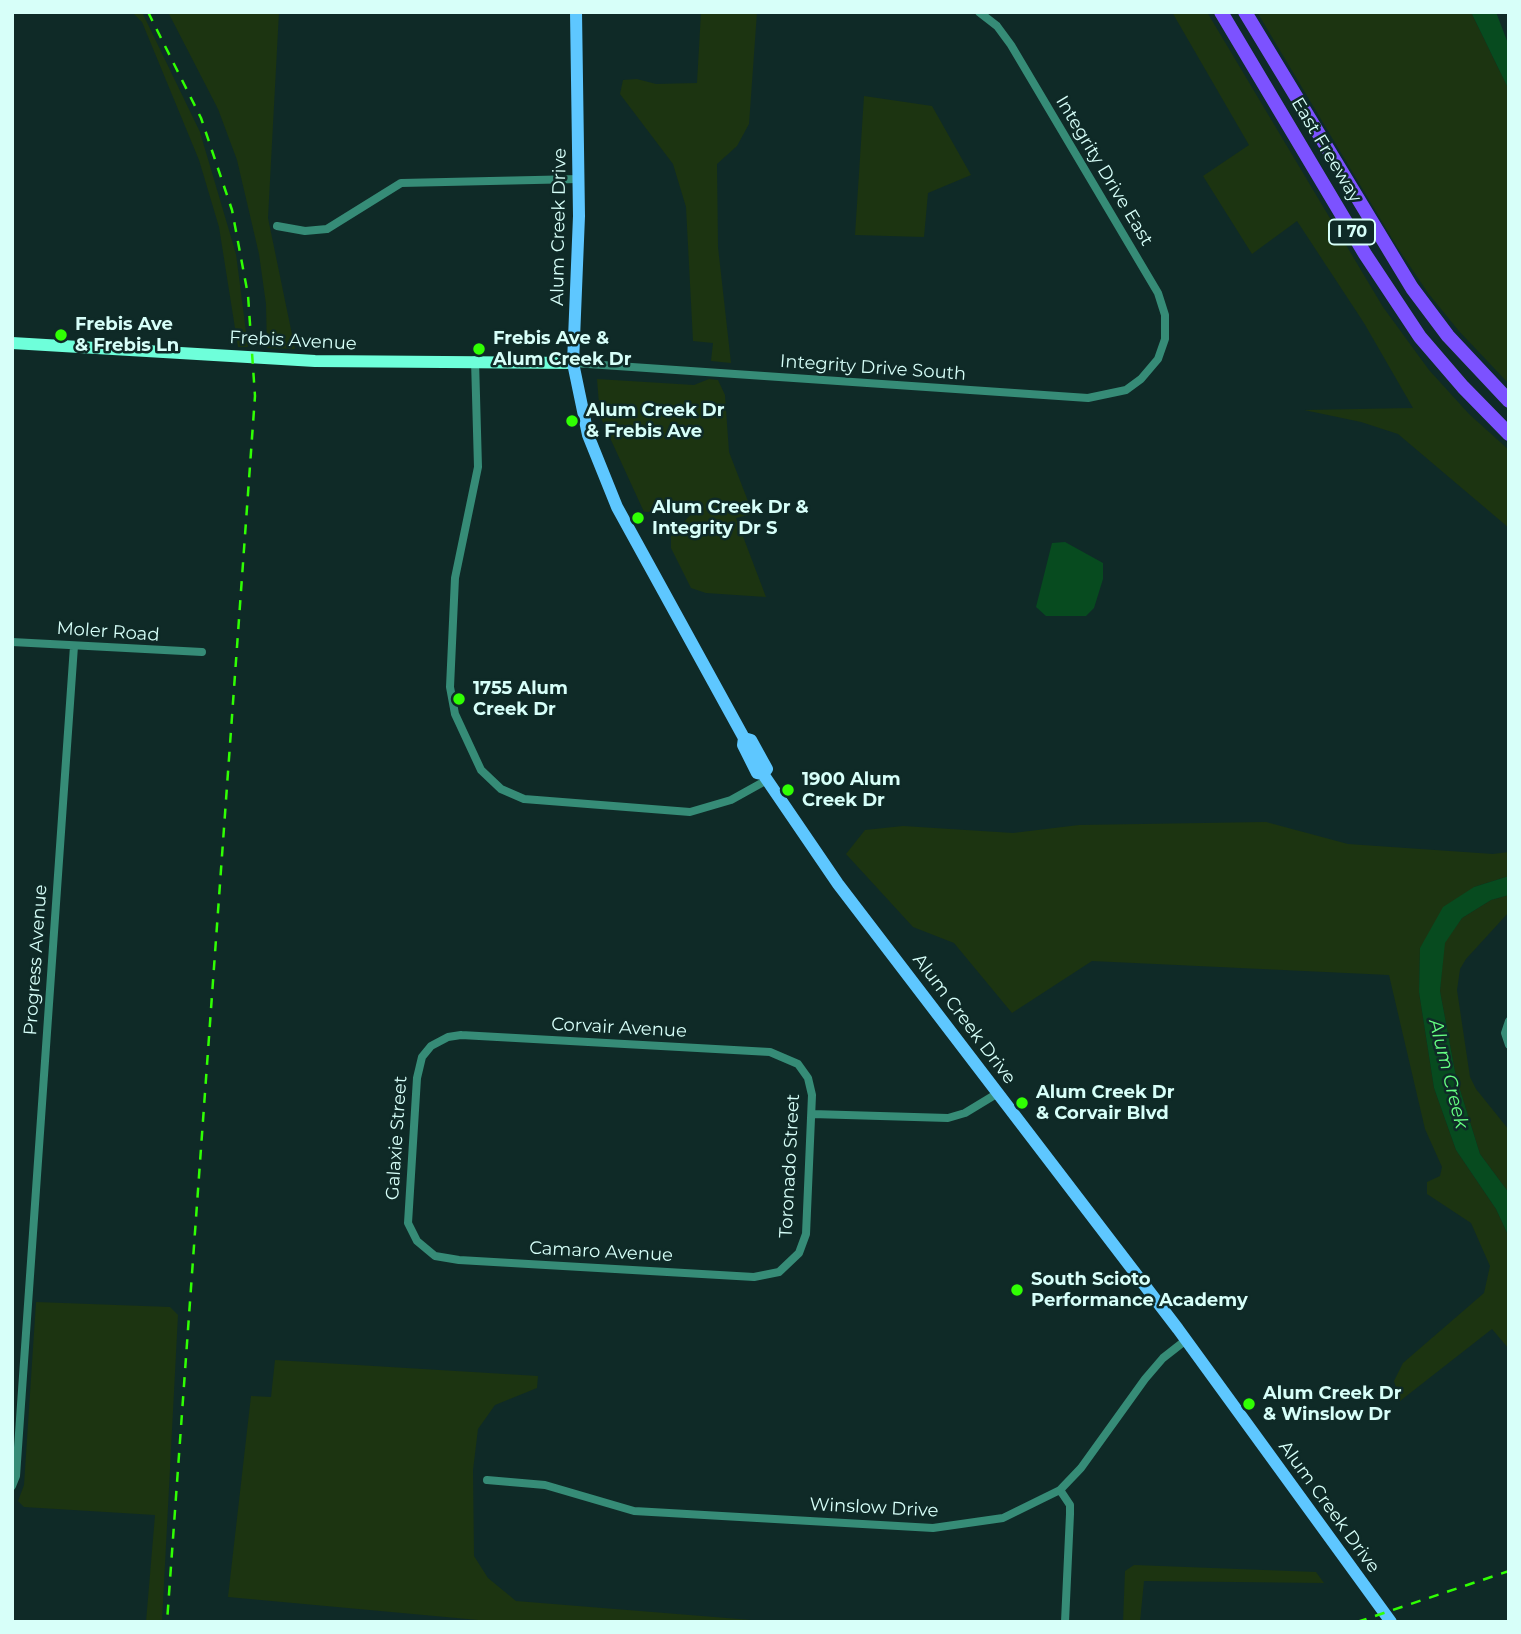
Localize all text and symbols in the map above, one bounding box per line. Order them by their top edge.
street label: Integrity Drive East [1051,92,1157,250]
street label: East Freeway [1286,94,1366,206]
street label: Alum Creek Drive [547,148,571,306]
road number: I 70 [1329,220,1375,244]
place label: Frebis Ave & Frebis Ln [75,314,179,356]
marker: Frebis Ave & Frebis Ln [53,327,69,343]
street label: Frebis Avenue [229,327,357,355]
place label: Frebis Ave & Alum Creek Dr [493,328,631,370]
marker: Frebis Ave & Alum Creek Dr [471,341,487,357]
street label: Integrity Drive South [779,351,967,385]
place label: Alum Creek Dr & Frebis Ave [586,400,724,442]
marker: Alum Creek Dr & Frebis Ave [564,413,580,429]
place label: Alum Creek Dr & Integrity Dr S [652,497,809,540]
marker: Alum Creek Dr & Integrity Dr S [630,510,646,526]
street label: Moler Road [56,618,160,646]
place label: 1755 Alum Creek Dr [473,678,568,720]
marker: 1755 Alum Creek Dr [451,691,467,707]
place label: 1900 Alum Creek Dr [802,769,901,812]
marker: 1900 Alum Creek Dr [780,782,796,798]
street label: Progress Avenue [20,884,52,1036]
street label: Alum Creek Drive [908,949,1020,1089]
street label: Corvair Avenue [551,1014,687,1042]
water label: Alum Creek [1423,1017,1473,1131]
street label: Galaxie Street [382,1075,412,1201]
place label: Alum Creek Dr & Corvair Blvd [1036,1082,1174,1124]
street label: Toronado Street [775,1093,805,1239]
marker: Alum Creek Dr & Corvair Blvd [1014,1095,1030,1111]
street label: Camaro Avenue [529,1237,673,1267]
place label: South Scioto Performance Academy [1031,1269,1248,1312]
marker: South Scioto Performance Academy [1009,1282,1025,1298]
place label: Alum Creek Dr & Winslow Dr [1263,1383,1401,1426]
marker: Alum Creek Dr & Winslow Dr [1241,1396,1257,1412]
street label: Alum Creek Drive [1274,1437,1384,1577]
street label: Winslow Drive [809,1494,939,1522]

